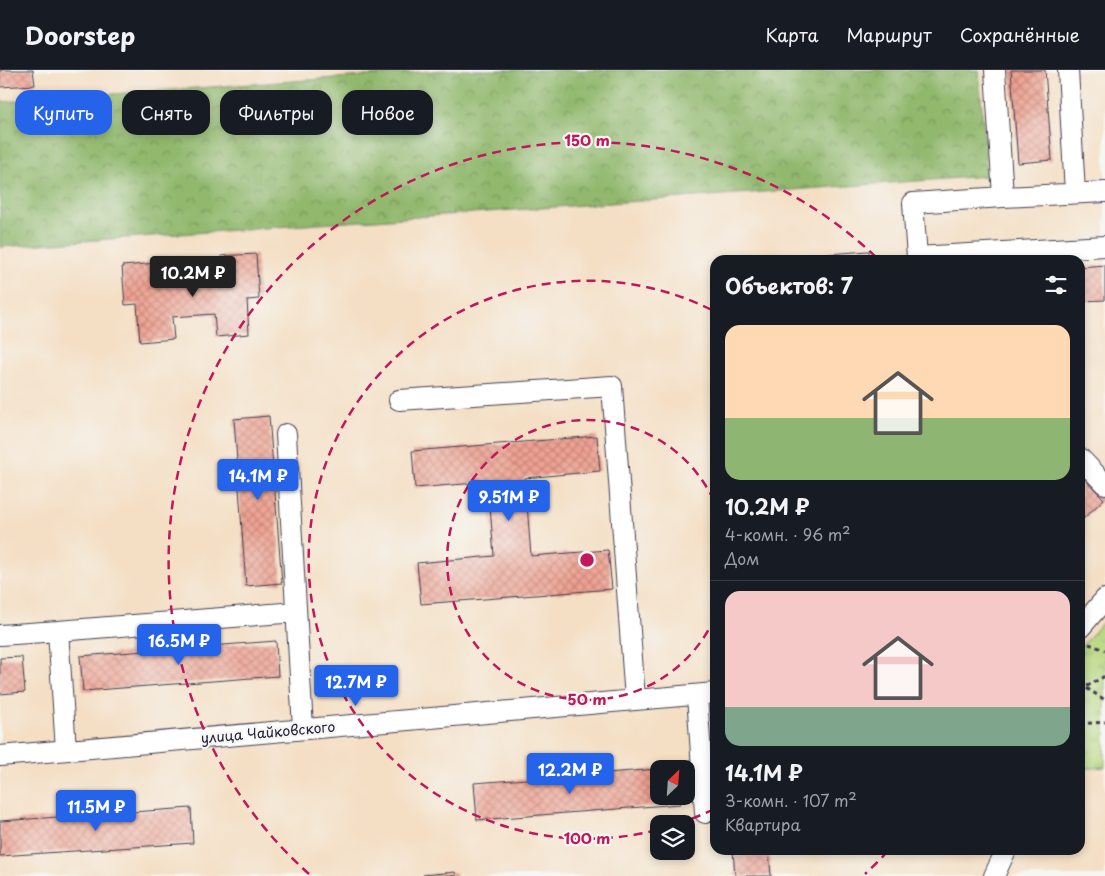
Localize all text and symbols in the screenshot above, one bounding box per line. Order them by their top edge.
text: Doorstep [25,17,135,53]
text: Карта [766,21,818,48]
text: Маршрут [846,21,932,48]
text: Сохранённые [960,21,1080,48]
chip: Купить [15,90,112,135]
chip: Снять [122,90,210,135]
chip: Фильтры [220,90,332,135]
chip: Новое [342,90,433,135]
text: 150 m [564,128,610,151]
pin: 10.2M ₽ [147,256,239,298]
text: 10.2M ₽ [161,260,225,284]
text: Объектов: 7 [725,269,853,301]
icon: filters [1042,271,1070,299]
icon: home [853,358,943,448]
pin: 14.1M ₽ [212,458,304,501]
text: 14.1M ₽ [228,463,288,487]
pin: 9.51M ₽ [463,480,555,522]
text: 9.51M ₽ [479,484,539,508]
text: 10.2M ₽ [725,490,809,522]
text: 4-комн. · 96 m² [725,522,850,546]
text: Дом [725,546,759,570]
centre of rings [578,551,596,569]
icon: home [853,623,943,713]
pin: 16.5M ₽ [133,624,225,666]
text: 16.5M ₽ [148,628,210,652]
pin: 12.7M ₽ [310,664,402,707]
text: 12.7M ₽ [325,669,387,693]
text: 50 m [568,687,606,710]
street label: улица Чайковского [200,716,336,748]
pin: 12.2M ₽ [524,752,616,795]
text: 14.1M ₽ [725,756,803,788]
text: 12.2M ₽ [538,757,602,781]
north arrow [650,760,695,805]
map controls [650,760,695,860]
text: 3-комн. · 107 m² [725,788,857,812]
pin: 11.5M ₽ [50,790,142,832]
text: 11.5M ₽ [67,794,125,818]
text: Квартира [725,812,800,836]
button: layers [650,815,695,860]
text: 100 m [564,826,610,849]

